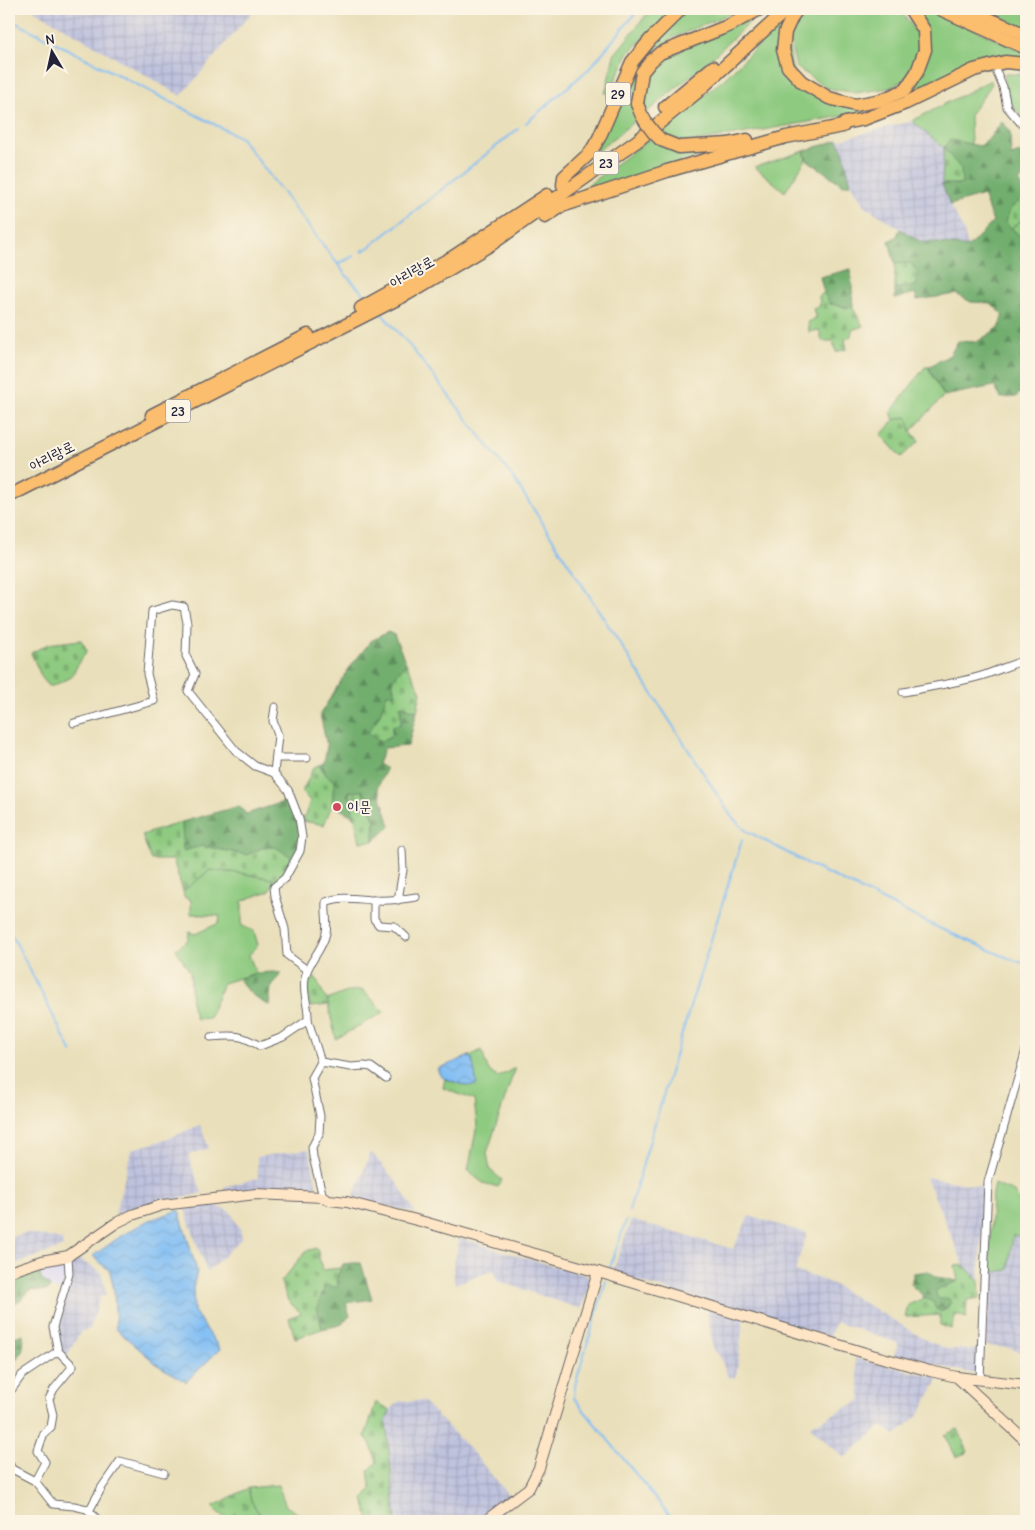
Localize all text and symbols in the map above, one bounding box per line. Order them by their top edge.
north arrow [28,28,78,78]
text: N [44,31,56,49]
road number: 29 [606,82,630,106]
road number: 23 [594,152,618,174]
street label: 아리랑로 [387,252,437,292]
road number: 23 [166,400,190,422]
street label: 아리랑로 [26,437,78,475]
place label: 이문 [347,798,371,816]
marker: 이문 [331,801,343,813]

